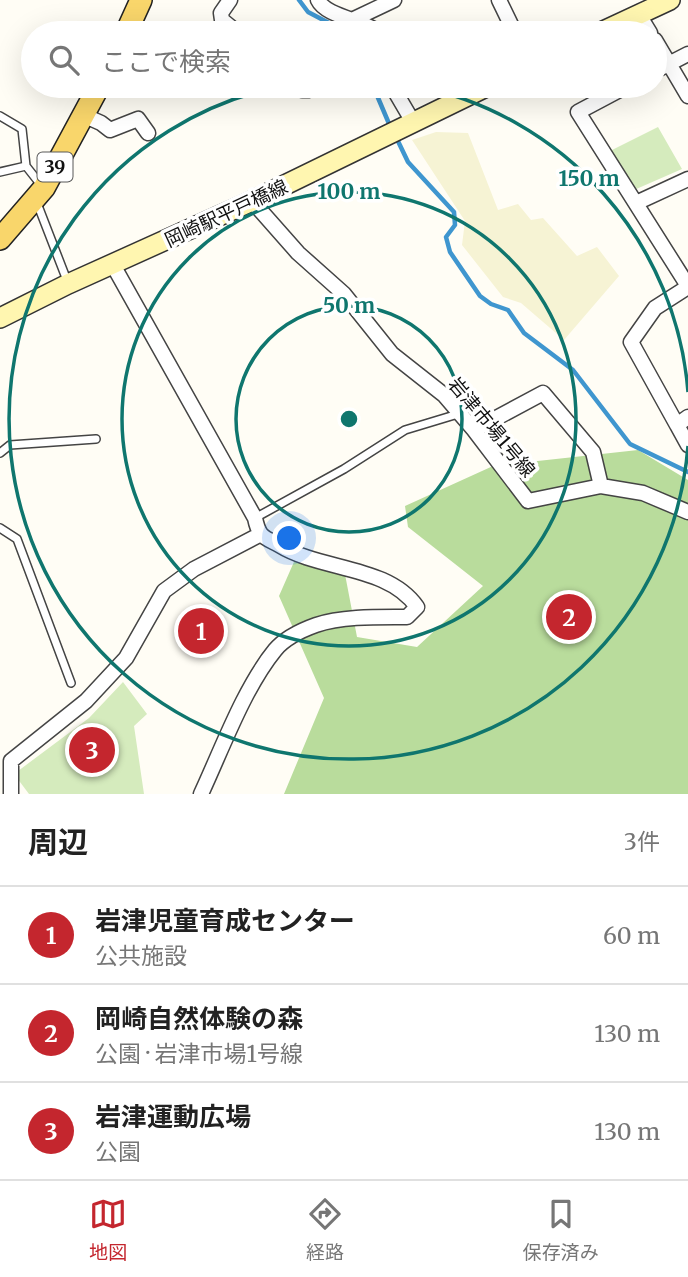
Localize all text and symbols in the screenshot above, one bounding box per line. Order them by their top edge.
search box [21,21,667,98]
icon: search [45,41,83,79]
text: ここで検索 [101,45,231,78]
road number: 39 [38,152,72,182]
text: 150 m [558,165,620,192]
street label: 岡崎駅平戸橋線 [161,174,291,252]
text: 100 m [318,178,380,205]
text: 50 m [323,292,375,319]
street label: 岩津市場1号線 [443,372,541,482]
centre of rings [337,407,361,431]
your location [272,521,306,555]
pin: 2 [546,591,592,643]
pin: 1 [178,605,224,657]
pin: 3 [69,724,115,776]
text: 周辺 [28,823,88,861]
text: 3件 [624,827,660,856]
text: 岩津児童育成センター [95,904,355,937]
text: 1 [46,921,56,950]
text: 60 m [603,921,660,950]
text: 公共施設 [95,941,187,970]
text: 岡崎自然体験の森 [95,1002,303,1035]
text: 2 [44,1019,58,1048]
text: 130 m [594,1019,660,1048]
text: 公園 · 岩津市場1号線 [95,1039,303,1068]
text: 岩津運動広場 [95,1100,251,1133]
text: 3 [44,1117,58,1146]
text: 130 m [594,1117,660,1146]
text: 公園 [95,1137,141,1166]
tab: 地図 [89,1195,127,1264]
tab: 経路 [306,1195,344,1264]
tab: 保存済み [523,1195,599,1264]

